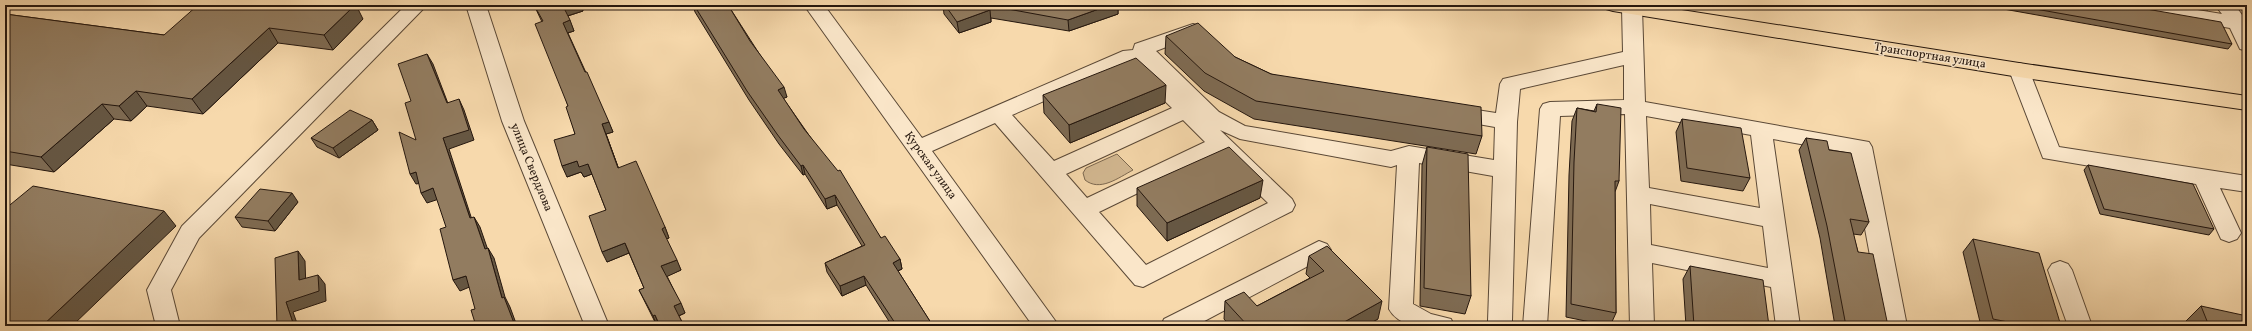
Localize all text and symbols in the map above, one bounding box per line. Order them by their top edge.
street label: Транспортная улица [1873,39,1987,73]
street label: улица Свердлова [506,121,556,214]
street label: Курская улица [900,128,960,203]

